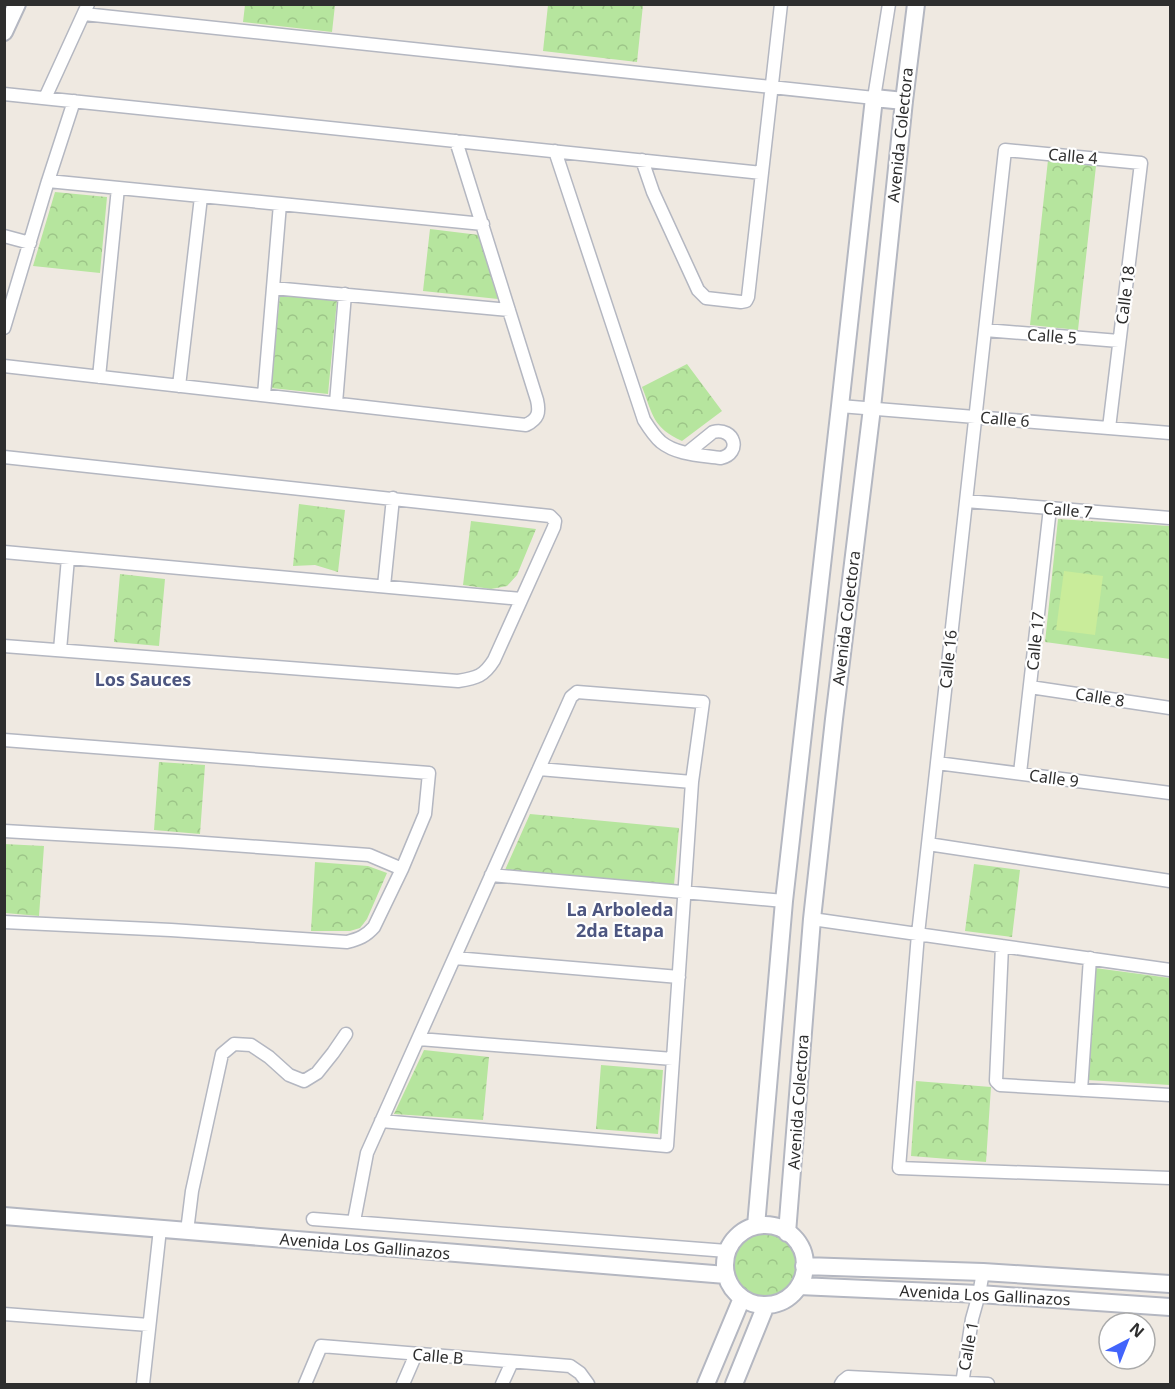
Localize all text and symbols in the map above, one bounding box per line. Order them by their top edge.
street label: Avenida Colectora [882,66,918,204]
street label: Calle 4 [1047,143,1099,169]
street label: Calle 18 [1110,264,1140,326]
street label: Calle 5 [1026,323,1078,349]
street label: Calle 6 [979,406,1031,432]
street label: Calle 7 [1042,497,1094,523]
street label: Avenida Colectora [827,549,865,687]
street label: Calle 17 [1021,611,1049,671]
street label: Calle 16 [934,629,962,689]
district label: Los Sauces [95,667,191,691]
street label: Calle 8 [1074,682,1126,712]
street label: Calle 9 [1028,764,1080,792]
district label: La Arboleda 2da Etapa [567,897,673,942]
street label: Avenida Colectora [782,1034,814,1170]
street label: Avenida Los Gallinazos [279,1228,451,1264]
street label: Avenida Los Gallinazos [899,1280,1071,1310]
north arrow [1097,1311,1157,1371]
text: N [1125,1317,1149,1342]
street label: Calle 1 [953,1320,983,1372]
street label: Calle B [412,1343,464,1369]

